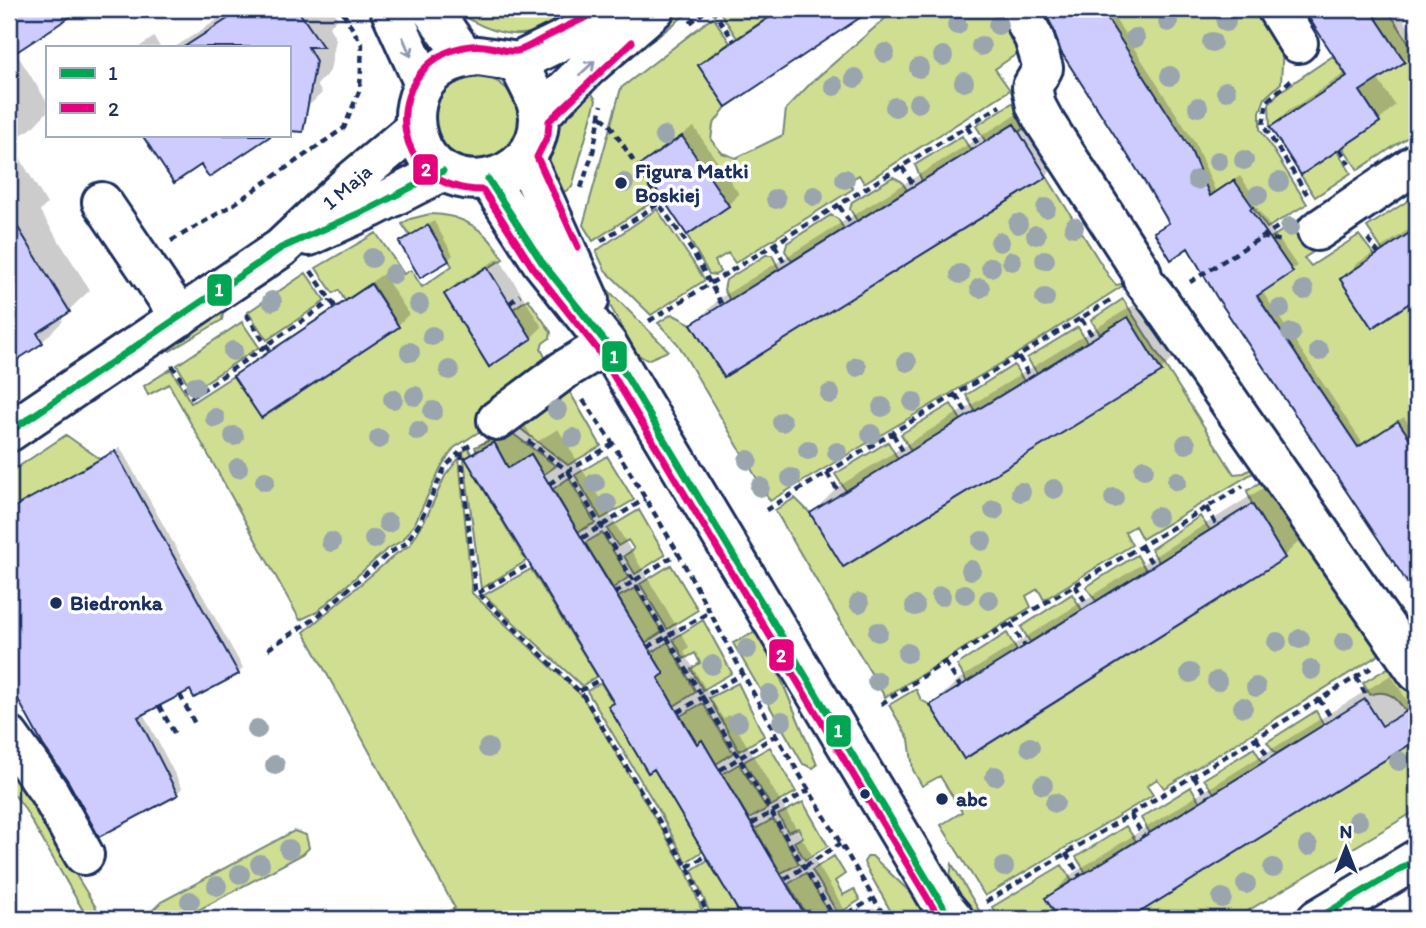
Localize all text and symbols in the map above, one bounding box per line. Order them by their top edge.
one-way arrow [401,36,414,57]
legend [46,46,290,136]
text: 1 [108,60,118,85]
one-way arrow [578,60,596,76]
text: 2 [108,96,119,121]
line badge: 2 [412,153,439,186]
street label: 1 Maja [317,158,377,215]
text: 2 [421,158,431,181]
place label: Figura Matki Boskiej [635,158,749,208]
marker: Figura Matki Boskiej [613,175,629,191]
line badge: 1 [206,273,233,307]
text: 1 [215,278,224,301]
line badge: 1 [601,340,628,373]
text: 1 [610,345,619,368]
place label: Biedronka [70,590,164,615]
marker: Biedronka [48,595,64,611]
line badge: 2 [768,638,795,672]
text: 2 [776,644,786,667]
line badge: 1 [825,714,852,748]
text: 1 [834,719,843,742]
place label: abc [956,786,988,811]
unlabelled marker [858,787,872,801]
marker: abc [934,791,950,807]
north arrow [1310,813,1380,883]
text: N [1340,820,1352,843]

